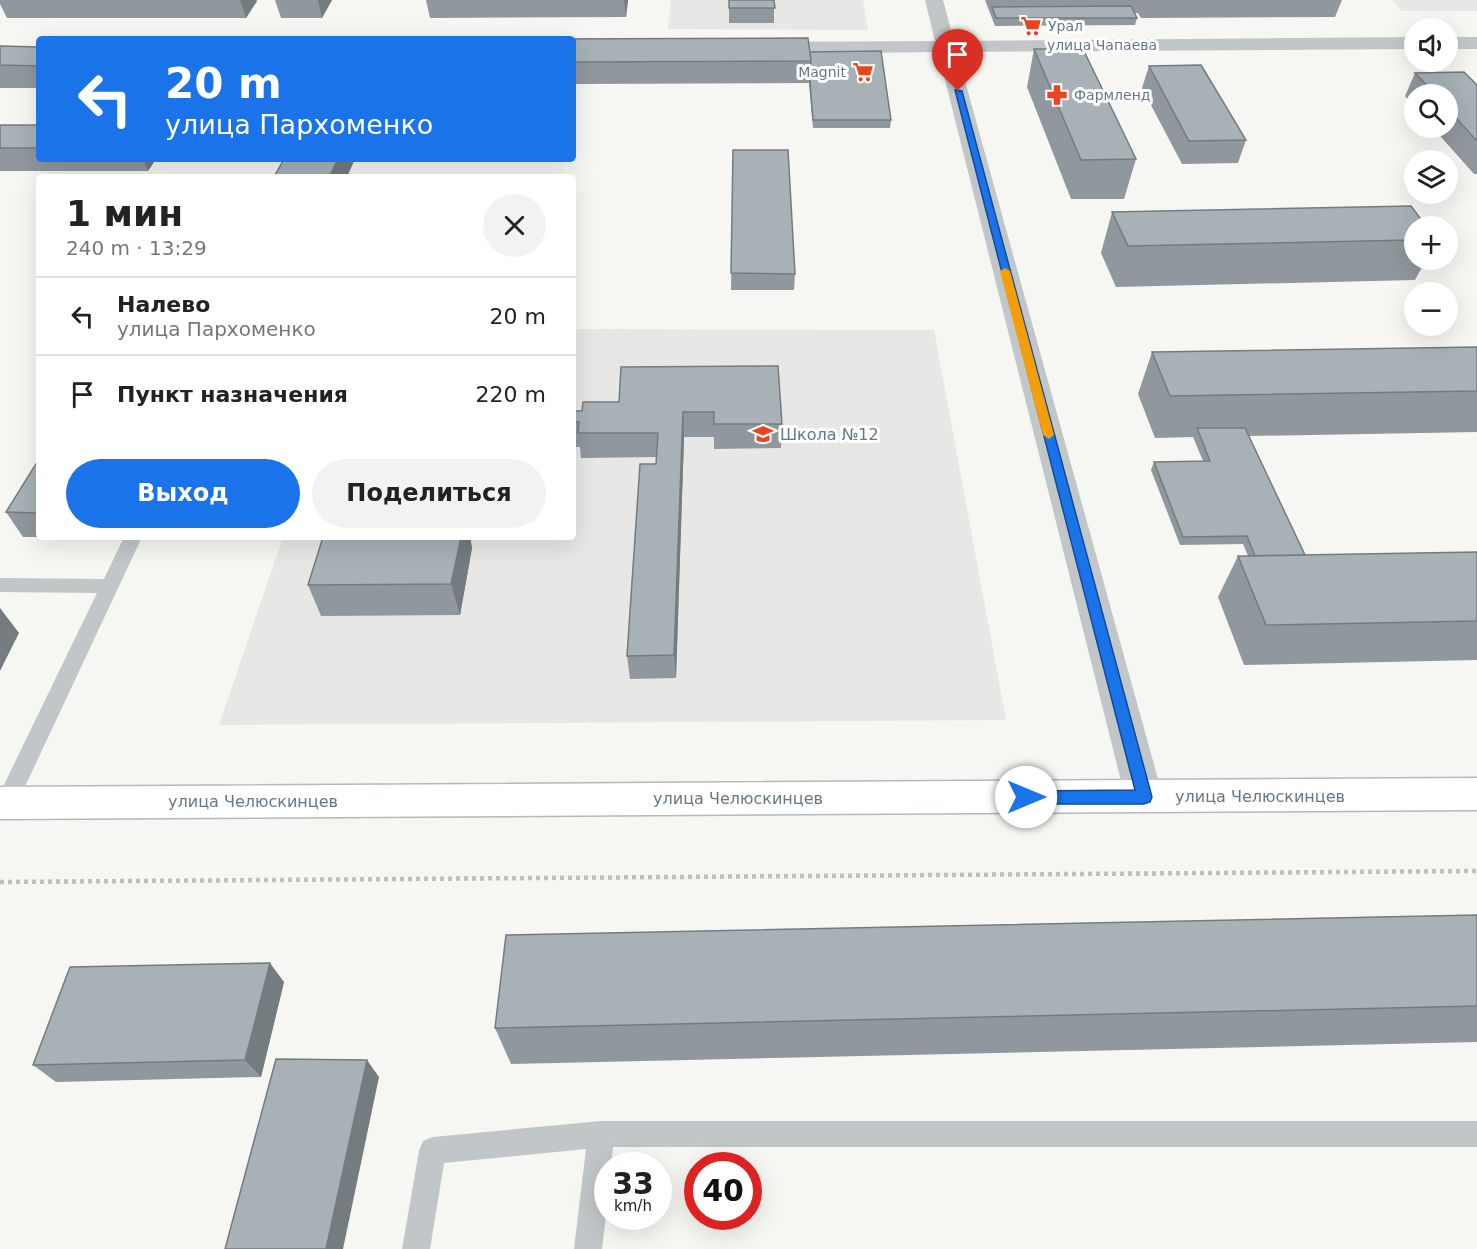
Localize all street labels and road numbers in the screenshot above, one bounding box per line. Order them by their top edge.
street label: улица Чапаева [1047,37,1157,53]
street label: улица Челюскинцев [1175,787,1345,806]
street label: улица Челюскинцев [653,789,823,808]
street label: улица Челюскинцев [168,792,338,811]

